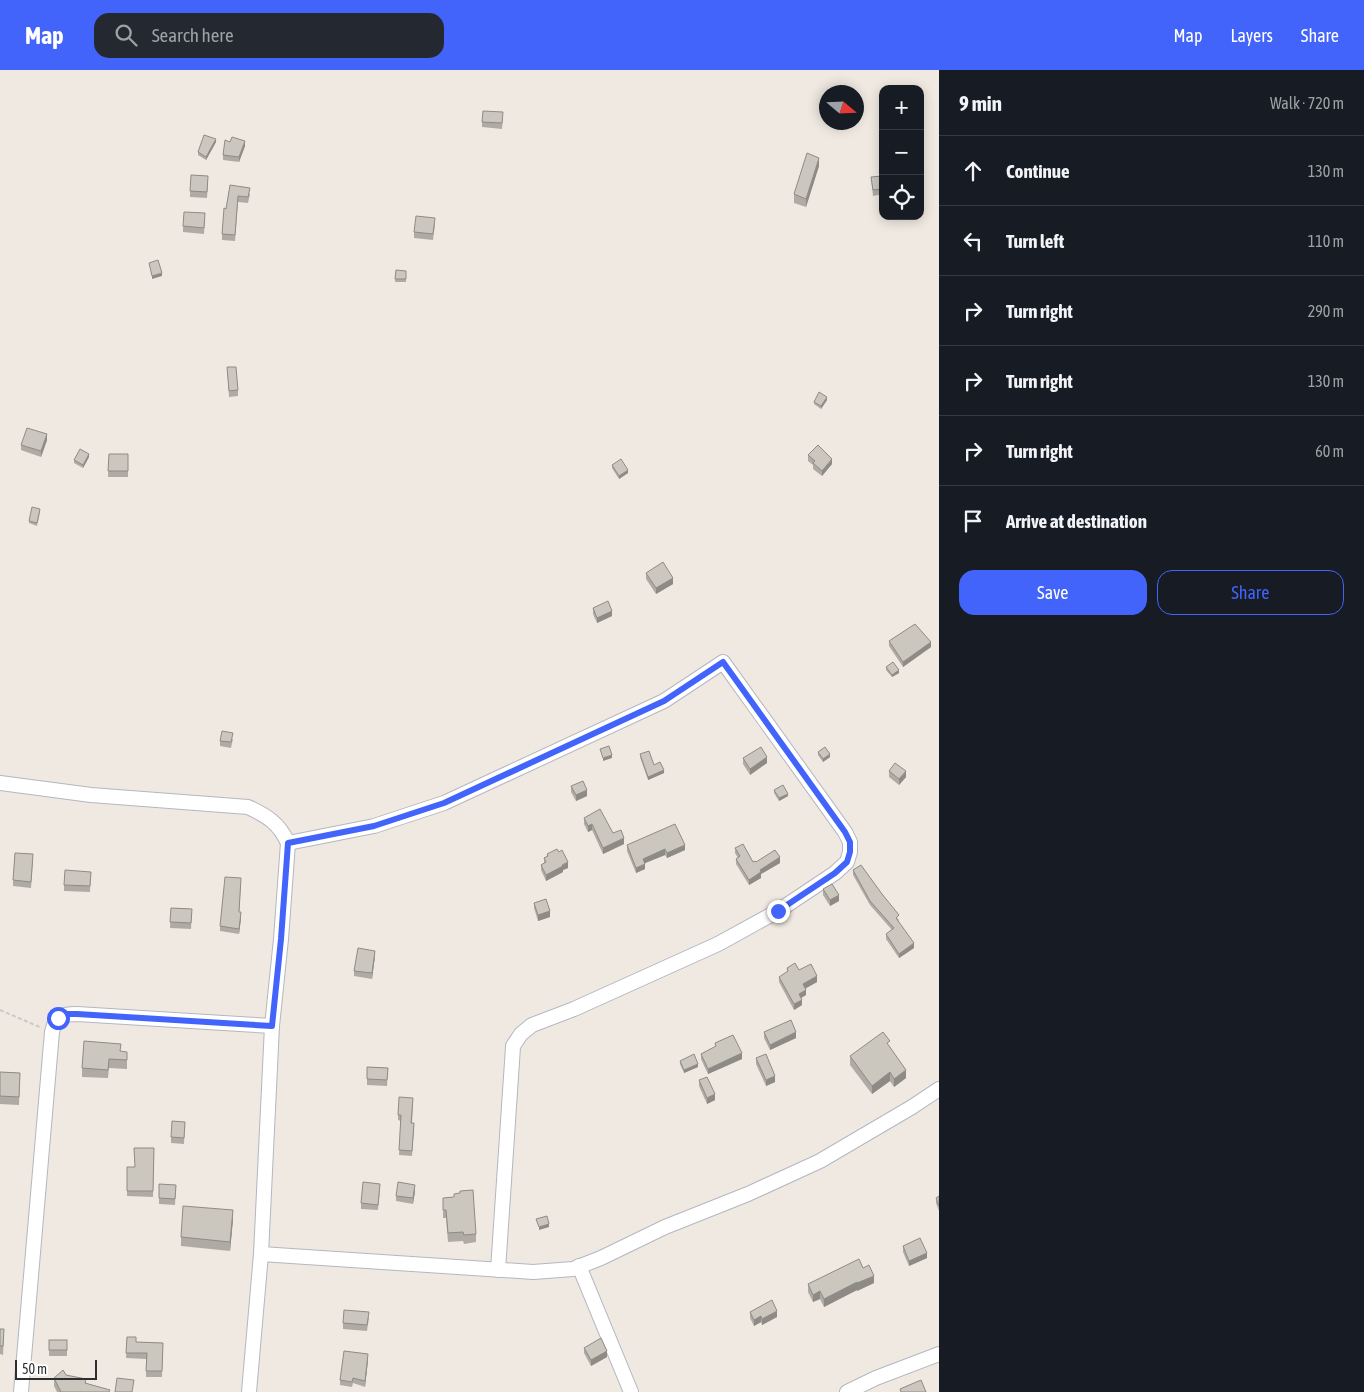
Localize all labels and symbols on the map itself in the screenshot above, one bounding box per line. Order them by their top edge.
north arrow [819,85,864,130]
route end [767,900,790,923]
route start [47,1007,70,1030]
scale bar [15,1357,98,1380]

